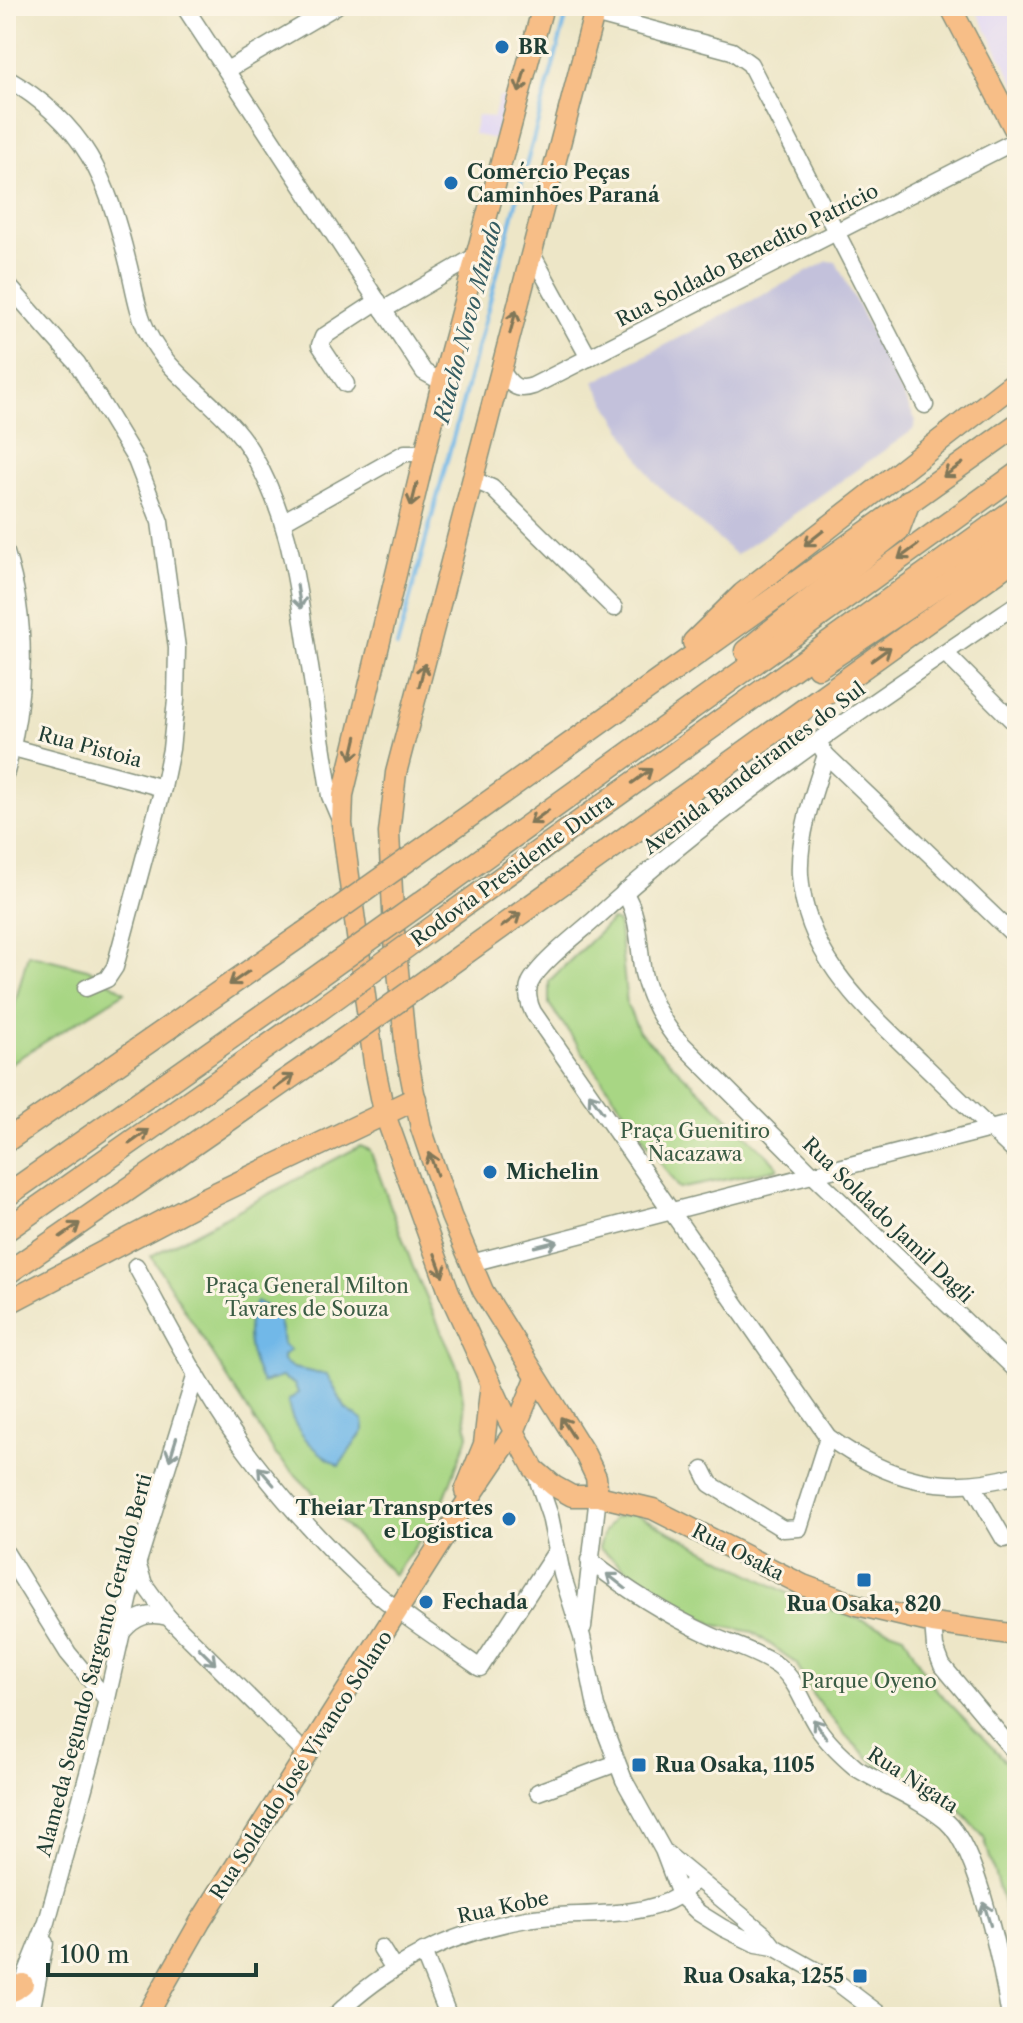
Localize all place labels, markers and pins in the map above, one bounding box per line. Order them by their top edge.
place label: BR [518,35,550,59]
marker: BR [493,38,511,56]
place label: Comércio Peças Caminhões Paraná [467,160,660,207]
marker: Comércio Peças Caminhões Paraná [442,174,460,192]
place label: Michelin [506,1160,599,1184]
marker: Michelin [481,1163,499,1181]
place label: Theiar Transportes e Logistica [295,1496,493,1543]
marker: Theiar Transportes e Logistica [500,1510,518,1528]
marker: Rua Osaka, 820 [855,1571,873,1589]
place label: Fechada [442,1590,528,1614]
place label: Rua Osaka, 820 [787,1592,941,1616]
marker: Fechada [417,1593,435,1611]
place label: Rua Osaka, 1105 [655,1753,815,1777]
marker: Rua Osaka, 1105 [630,1756,648,1774]
place label: Rua Osaka, 1255 [683,1964,844,1988]
marker: Rua Osaka, 1255 [851,1967,869,1985]

